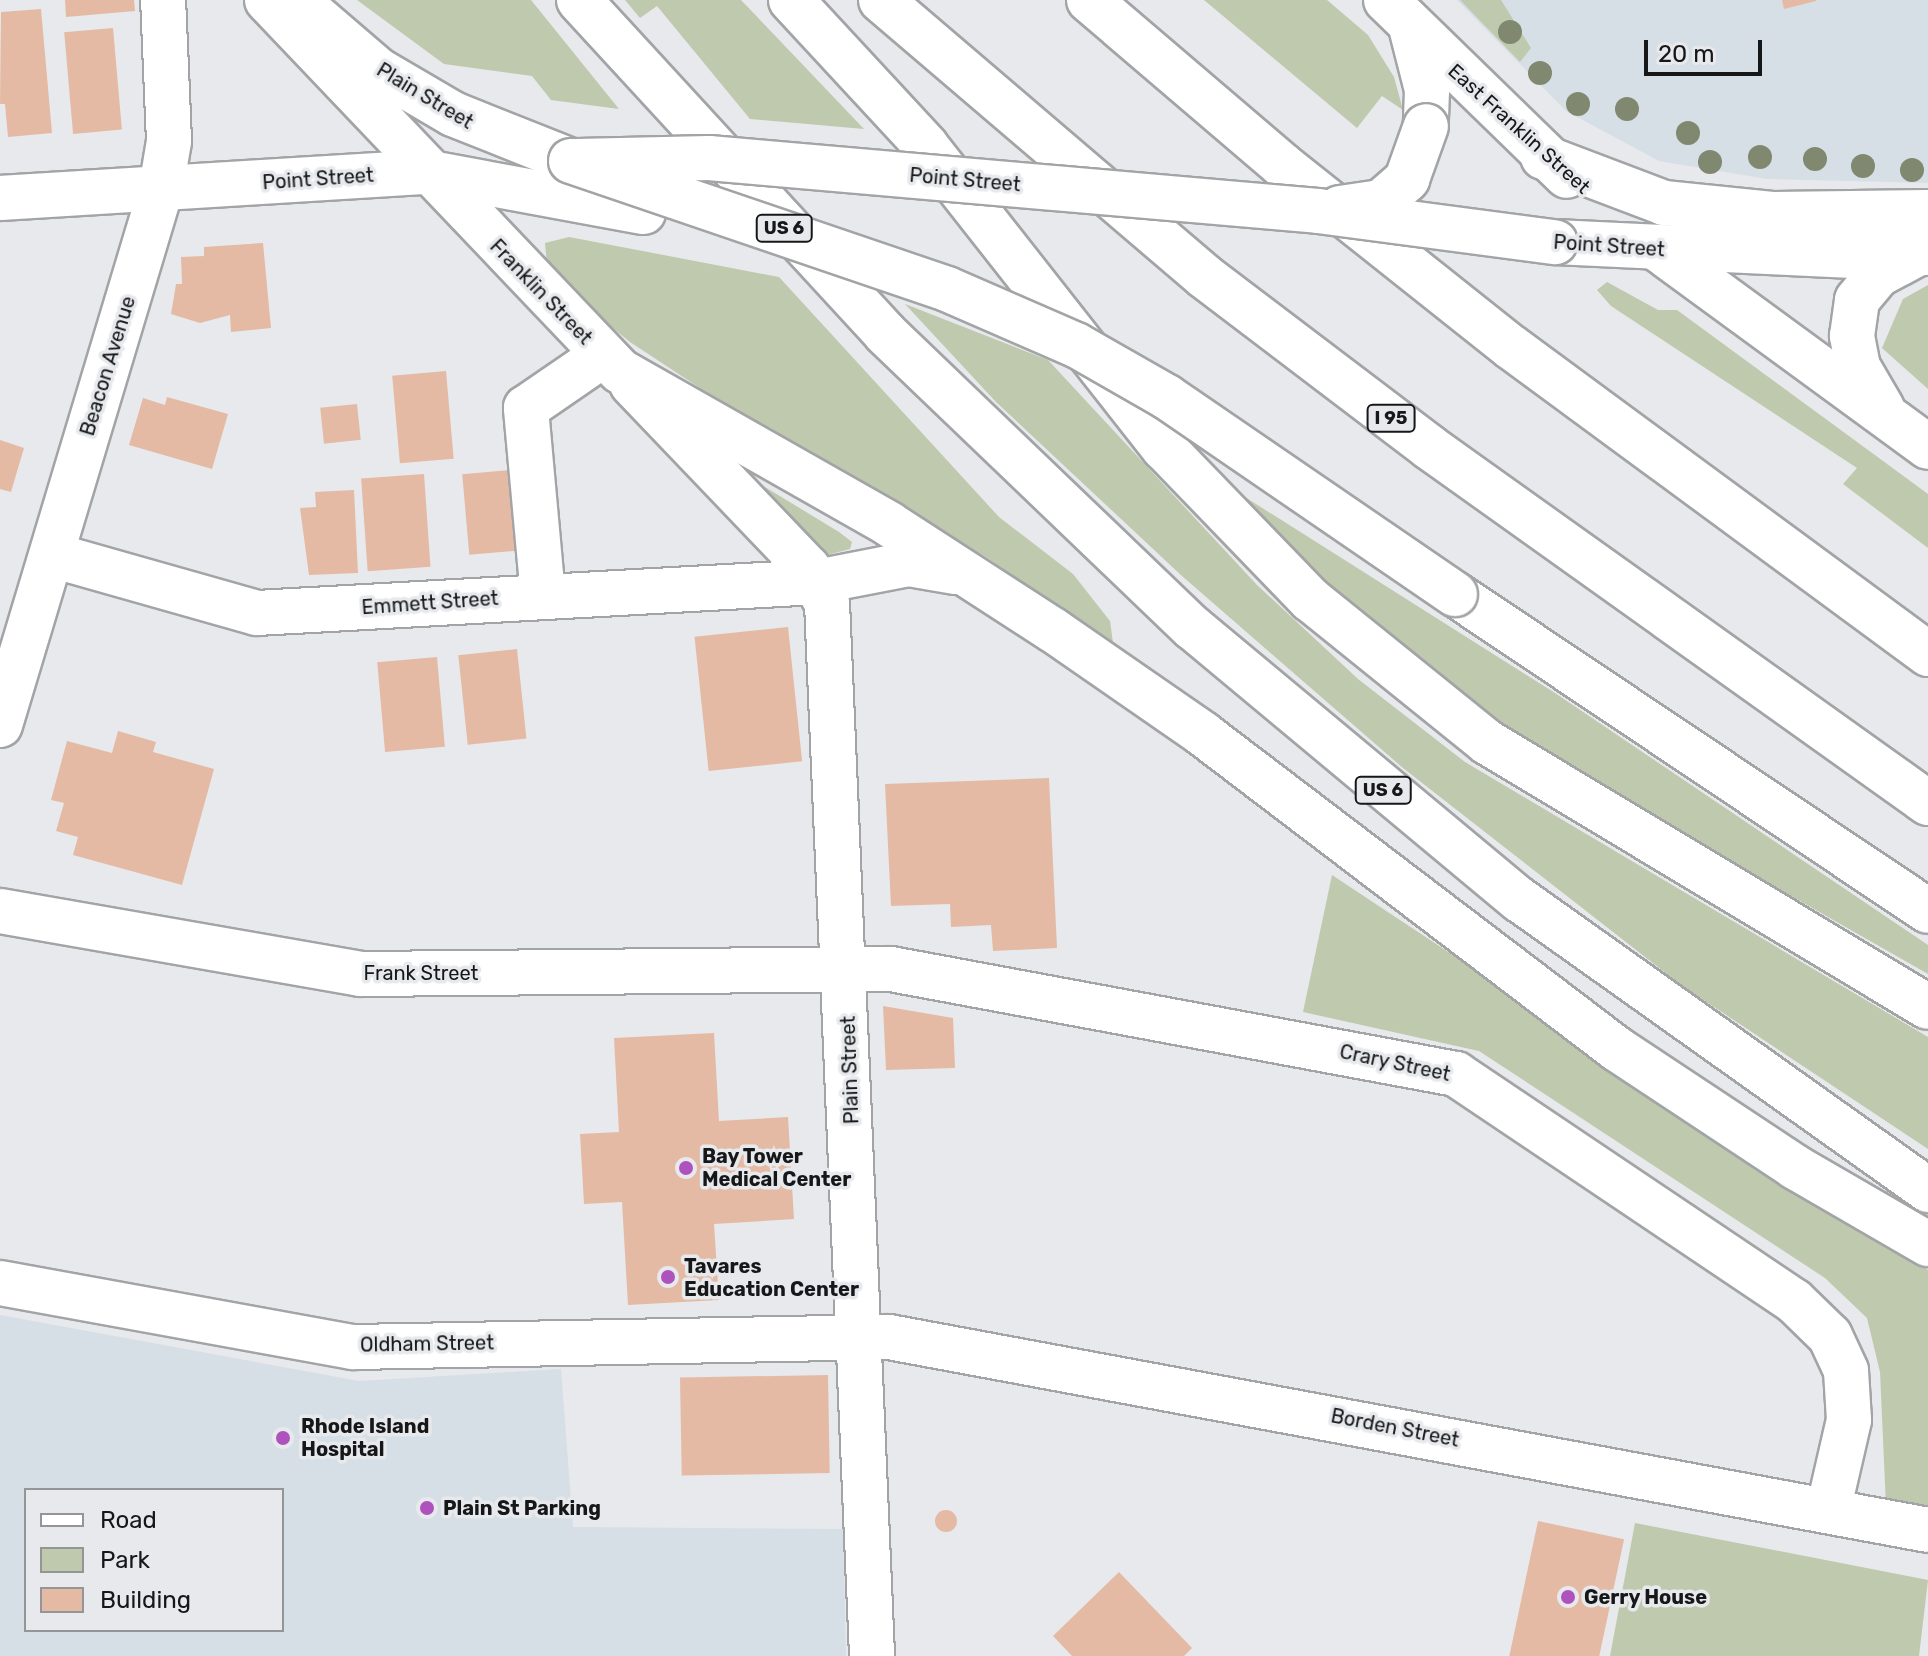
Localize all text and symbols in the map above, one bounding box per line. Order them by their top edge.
scale bar [1648,24,1766,74]
text: 20 m [1658,40,1715,68]
street label: Plain Street [372,58,478,134]
street label: East Franklin Street [1443,59,1595,199]
street label: Point Street [262,163,374,195]
street label: Point Street [908,163,1022,197]
road number: US 6 [754,214,814,242]
street label: Point Street [1553,230,1665,262]
street label: Franklin Street [485,234,597,350]
street label: Beacon Avenue [75,293,141,439]
road number: I 95 [1365,404,1417,432]
street label: Emmett Street [361,586,499,620]
road number: US 6 [1353,776,1413,804]
street label: Frank Street [363,961,479,985]
street label: Plain Street [836,1015,864,1125]
street label: Crary Street [1337,1039,1453,1087]
place label: Bay Tower Medical Center [702,1144,851,1191]
marker: Bay Tower Medical Center [677,1159,695,1177]
place label: Tavares Education Center [684,1254,859,1301]
marker: Tavares Education Center [659,1268,677,1286]
street label: Oldham Street [360,1331,494,1357]
street label: Borden Street [1329,1404,1461,1452]
place label: Rhode Island Hospital [301,1414,429,1461]
marker: Rhode Island Hospital [272,1427,294,1449]
legend [24,1488,284,1632]
place label: Plain St Parking [443,1496,601,1520]
marker: Plain St Parking [418,1499,436,1517]
text: Road [100,1506,157,1534]
text: Park [100,1546,150,1574]
place label: Gerry House [1584,1585,1708,1609]
text: Building [100,1586,191,1614]
marker: Gerry House [1559,1588,1577,1606]

